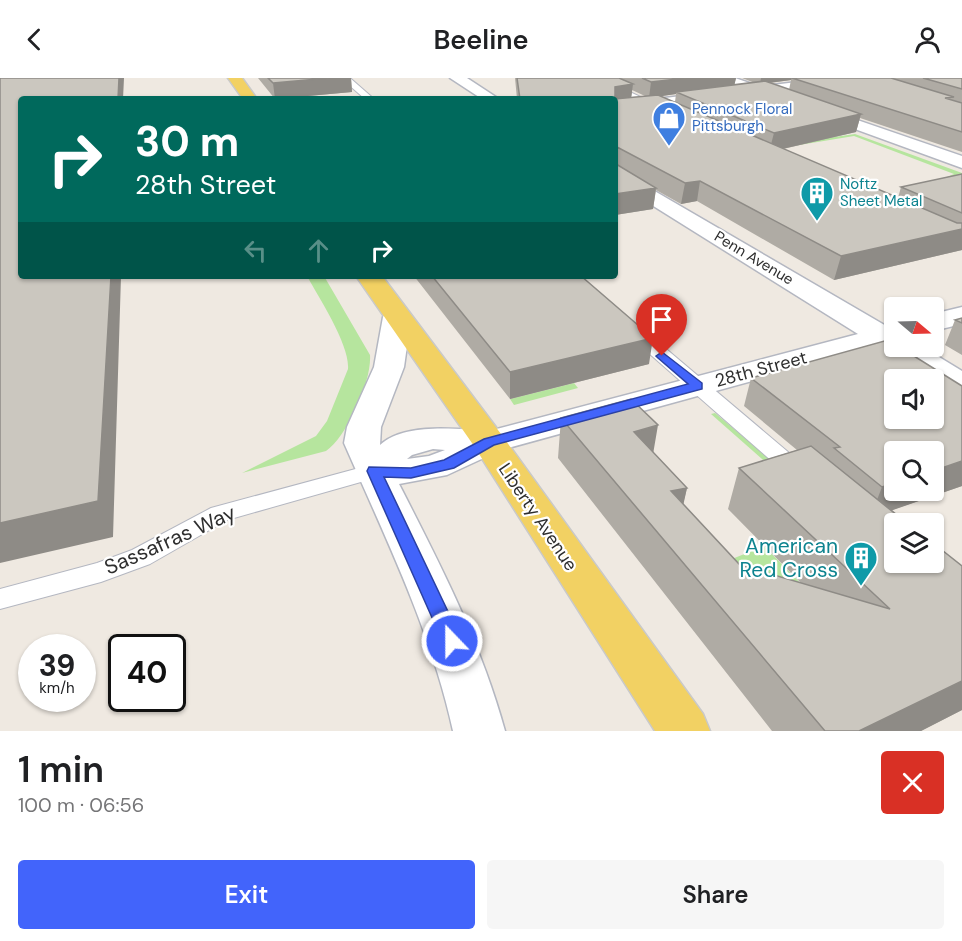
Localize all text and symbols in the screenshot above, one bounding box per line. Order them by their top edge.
text: Beeline [433,22,529,57]
icon: back [18,23,51,56]
icon: person [911,23,944,56]
place label: Pennock Floral Pittsburgh [692,99,792,136]
shop icon: Pennock Floral Pittsburgh [651,100,687,147]
text: 30 m [135,114,239,169]
icon: right [36,120,114,198]
text: 28th Street [135,167,276,202]
place label: Noftz Sheet Metal [840,174,922,211]
building icon: Noftz Sheet Metal [799,175,835,222]
street label: Penn Avenue [711,227,797,289]
icon: left [239,234,272,267]
icon: ahead [302,234,335,267]
icon: right [365,234,398,267]
pin [636,294,687,356]
north arrow [884,297,944,357]
map controls [884,297,944,573]
icon: arrive [645,303,678,336]
street label: 28th Street [712,345,810,393]
button: sound [884,369,944,429]
button: search [884,441,944,501]
street label: Liberty Avenue [493,458,583,576]
street label: Sassafras Way [100,498,240,581]
button: layers [884,513,944,573]
place label: American Red Cross [740,532,838,584]
building icon: American Red Cross [843,540,879,587]
position arrow [420,609,484,673]
speed limit sign: 40 [108,634,186,712]
text: 39 [39,646,75,685]
text: km/h [39,678,75,698]
text: 1 min [18,746,104,793]
button: close [881,751,944,814]
text: 100 m · 06:56 [18,792,144,818]
button: Exit [18,860,475,929]
button: Share [487,860,944,929]

